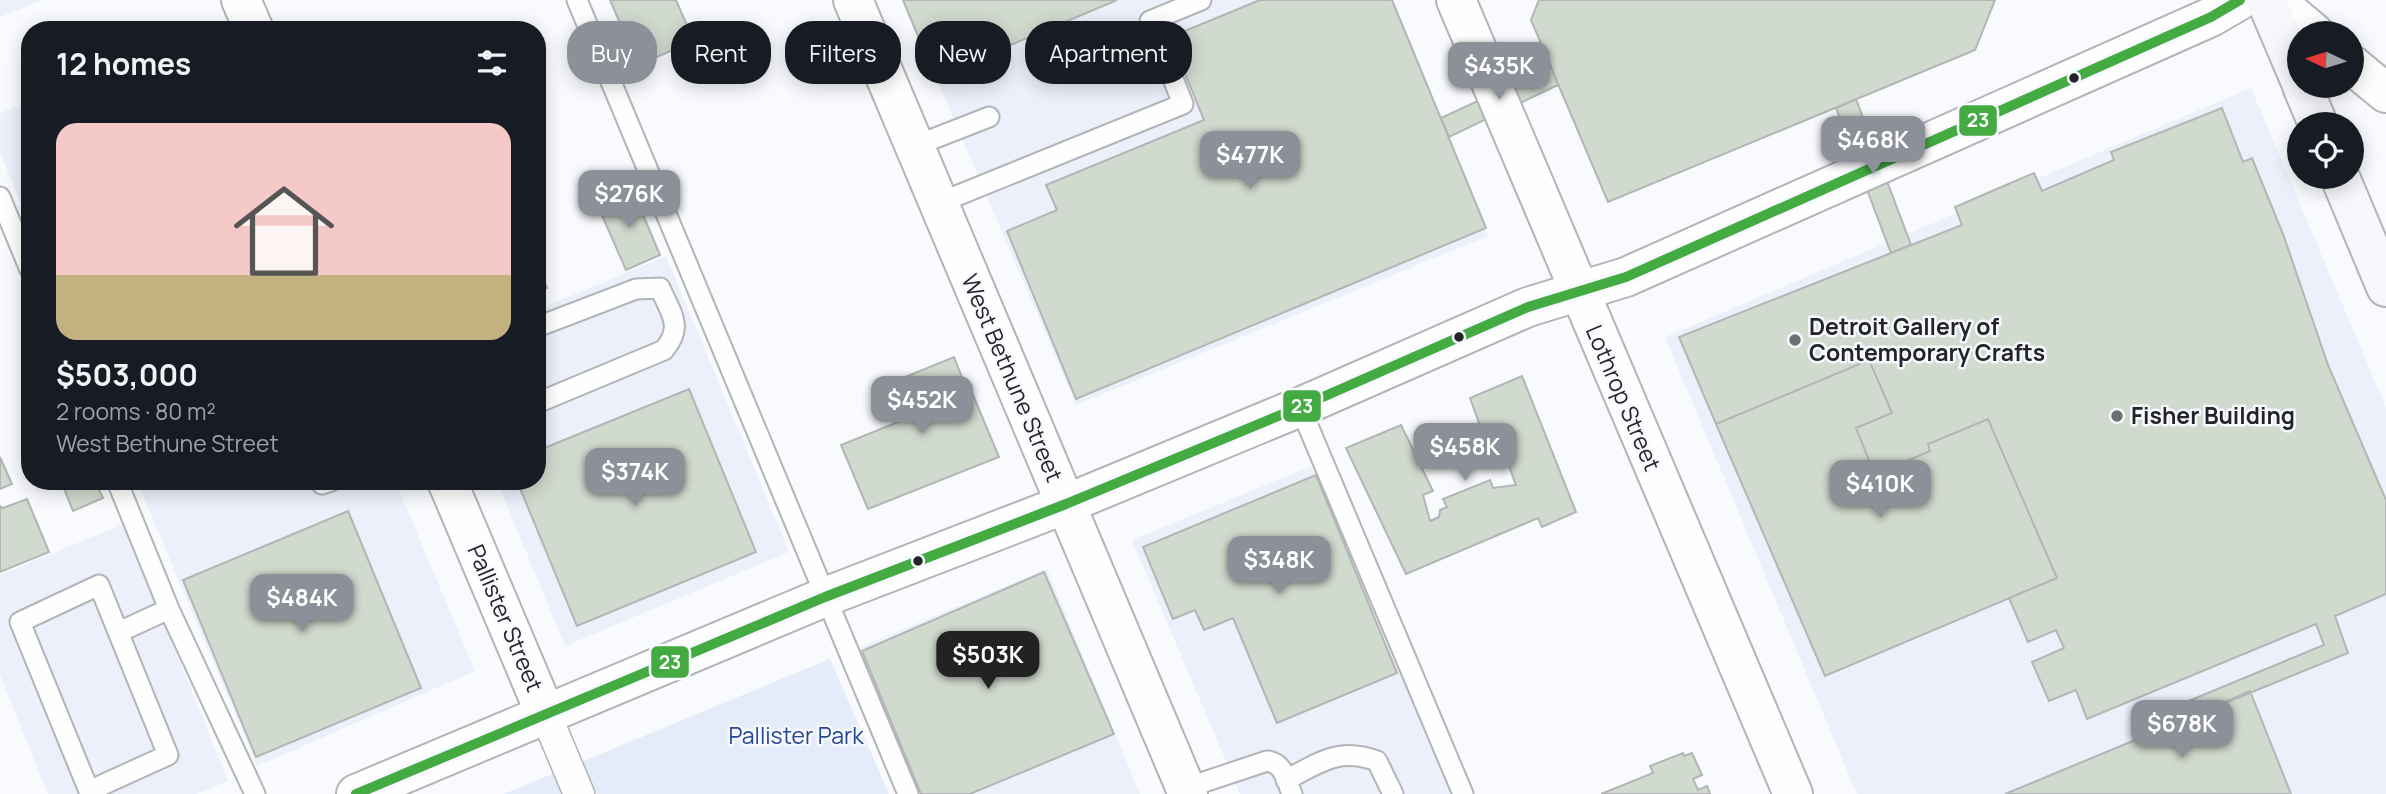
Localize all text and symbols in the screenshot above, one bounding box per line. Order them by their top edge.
chip: Buy [567,21,657,84]
chip: Rent [671,21,771,84]
chip: Filters [785,21,901,84]
chip: New [915,21,1011,84]
chip: Apartment [1025,21,1192,84]
north arrow [2287,21,2364,98]
map controls [2287,21,2364,189]
pin: $435K [1450,42,1548,102]
text: 12 homes [56,43,191,84]
icon: filters [473,44,511,82]
text: $435K [1464,49,1534,81]
unlabelled marker [2067,71,2081,85]
line badge: 23 [1958,104,1998,137]
text: 23 [1967,107,1989,133]
button: locate [2287,112,2364,189]
pin: $468K [1824,116,1922,176]
text: $468K [1837,123,1909,155]
pin: $477K [1201,132,1299,191]
text: $477K [1216,138,1284,170]
icon: home [221,168,347,294]
pin: $276K [580,170,678,230]
text: $276K [594,177,664,209]
street label: West Bethune Street [955,269,1071,486]
place label: Detroit Gallery of Contemporary Crafts [1809,310,2045,368]
street label: Lothrop Street [1579,320,1669,476]
unlabelled marker [1452,330,1466,344]
marker: Detroit Gallery of Contemporary Crafts [1787,332,1803,348]
text: $503,000 [56,354,198,395]
pin: $452K [873,376,971,436]
text: $452K [887,383,957,415]
line badge: 23 [1282,389,1322,423]
text: 23 [1291,393,1313,419]
text: 2 rooms · 80 m² [56,395,216,427]
place label: Fisher Building [2131,399,2295,431]
marker: Fisher Building [2109,408,2125,424]
pin: $458K [1416,424,1514,483]
text: West Bethune Street [56,427,279,459]
text: $458K [1430,430,1500,462]
pin: $374K [586,448,684,508]
text: $374K [601,455,669,487]
pin: $410K [1831,461,1929,520]
text: $410K [1846,467,1914,499]
pin: $348K [1230,536,1328,596]
street label: Pallister Street [461,539,551,696]
text: $348K [1244,543,1314,575]
unlabelled marker [911,554,925,568]
pin: $484K [253,574,351,634]
text: $484K [266,581,338,613]
pin: $503K [939,632,1037,691]
text: $503K [952,638,1024,670]
line badge: 23 [650,645,690,679]
text: 23 [659,649,681,675]
pin: $678K [2133,700,2231,760]
text: $678K [2147,707,2217,739]
park label: Pallister Park [728,719,864,751]

